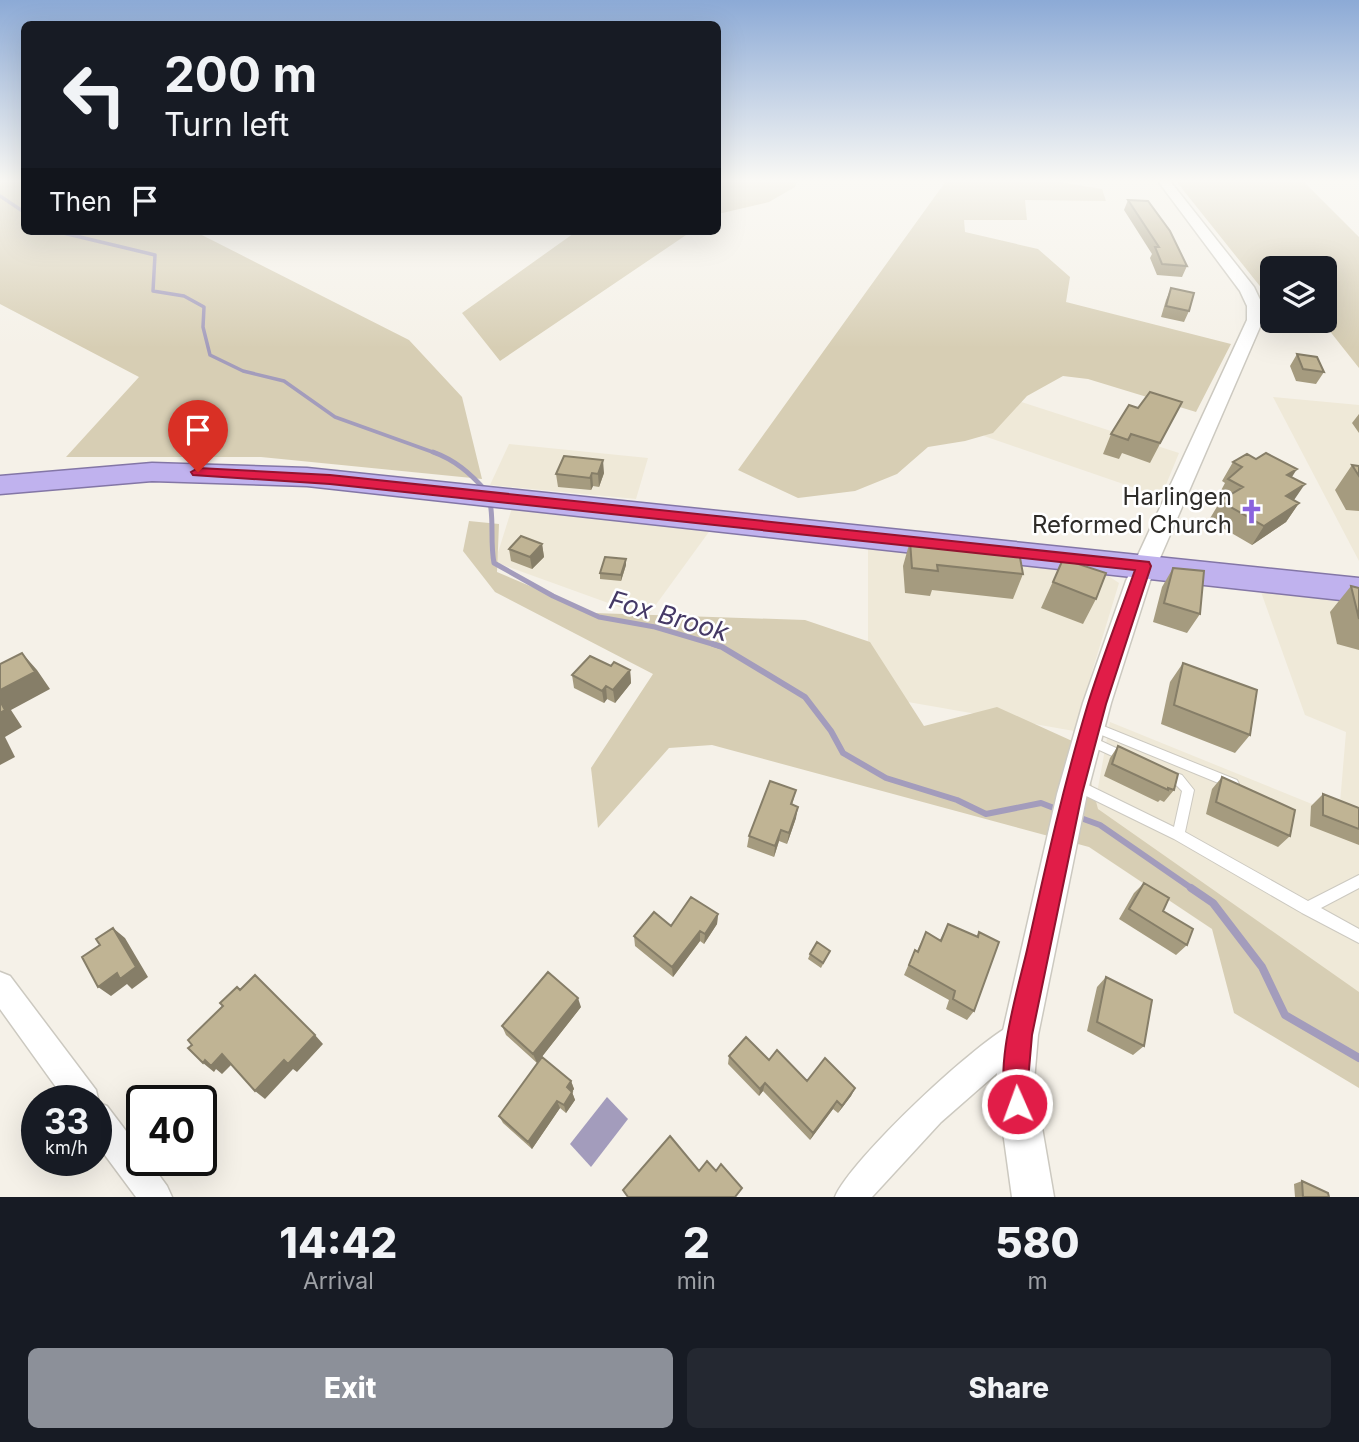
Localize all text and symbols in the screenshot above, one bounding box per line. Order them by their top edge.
text: 200 m [164,45,317,104]
icon: left [49,49,140,140]
text: Turn left [164,105,289,144]
icon: arrive [126,182,164,220]
text: Then [49,186,112,217]
map controls [1260,256,1337,333]
button: layers [1260,256,1337,333]
pin [168,400,228,472]
icon: arrive [179,411,217,449]
place label: Harlingen Reformed Church [1032,482,1232,539]
church icon: Harlingen Reformed Church [1238,497,1266,525]
water label: Fox Brook [606,584,733,648]
position arrow [980,1067,1054,1141]
speed limit sign: 40 [126,1085,217,1176]
text: 33 [44,1100,89,1142]
text: km/h [45,1137,88,1158]
text: 14:42 [279,1217,397,1268]
text: 2 [683,1217,710,1268]
text: 580 [995,1217,1080,1268]
text: Arrival [303,1267,374,1295]
text: min [677,1267,716,1295]
text: m [1027,1267,1048,1295]
button: Exit [28,1348,673,1428]
button: Share [687,1348,1331,1428]

